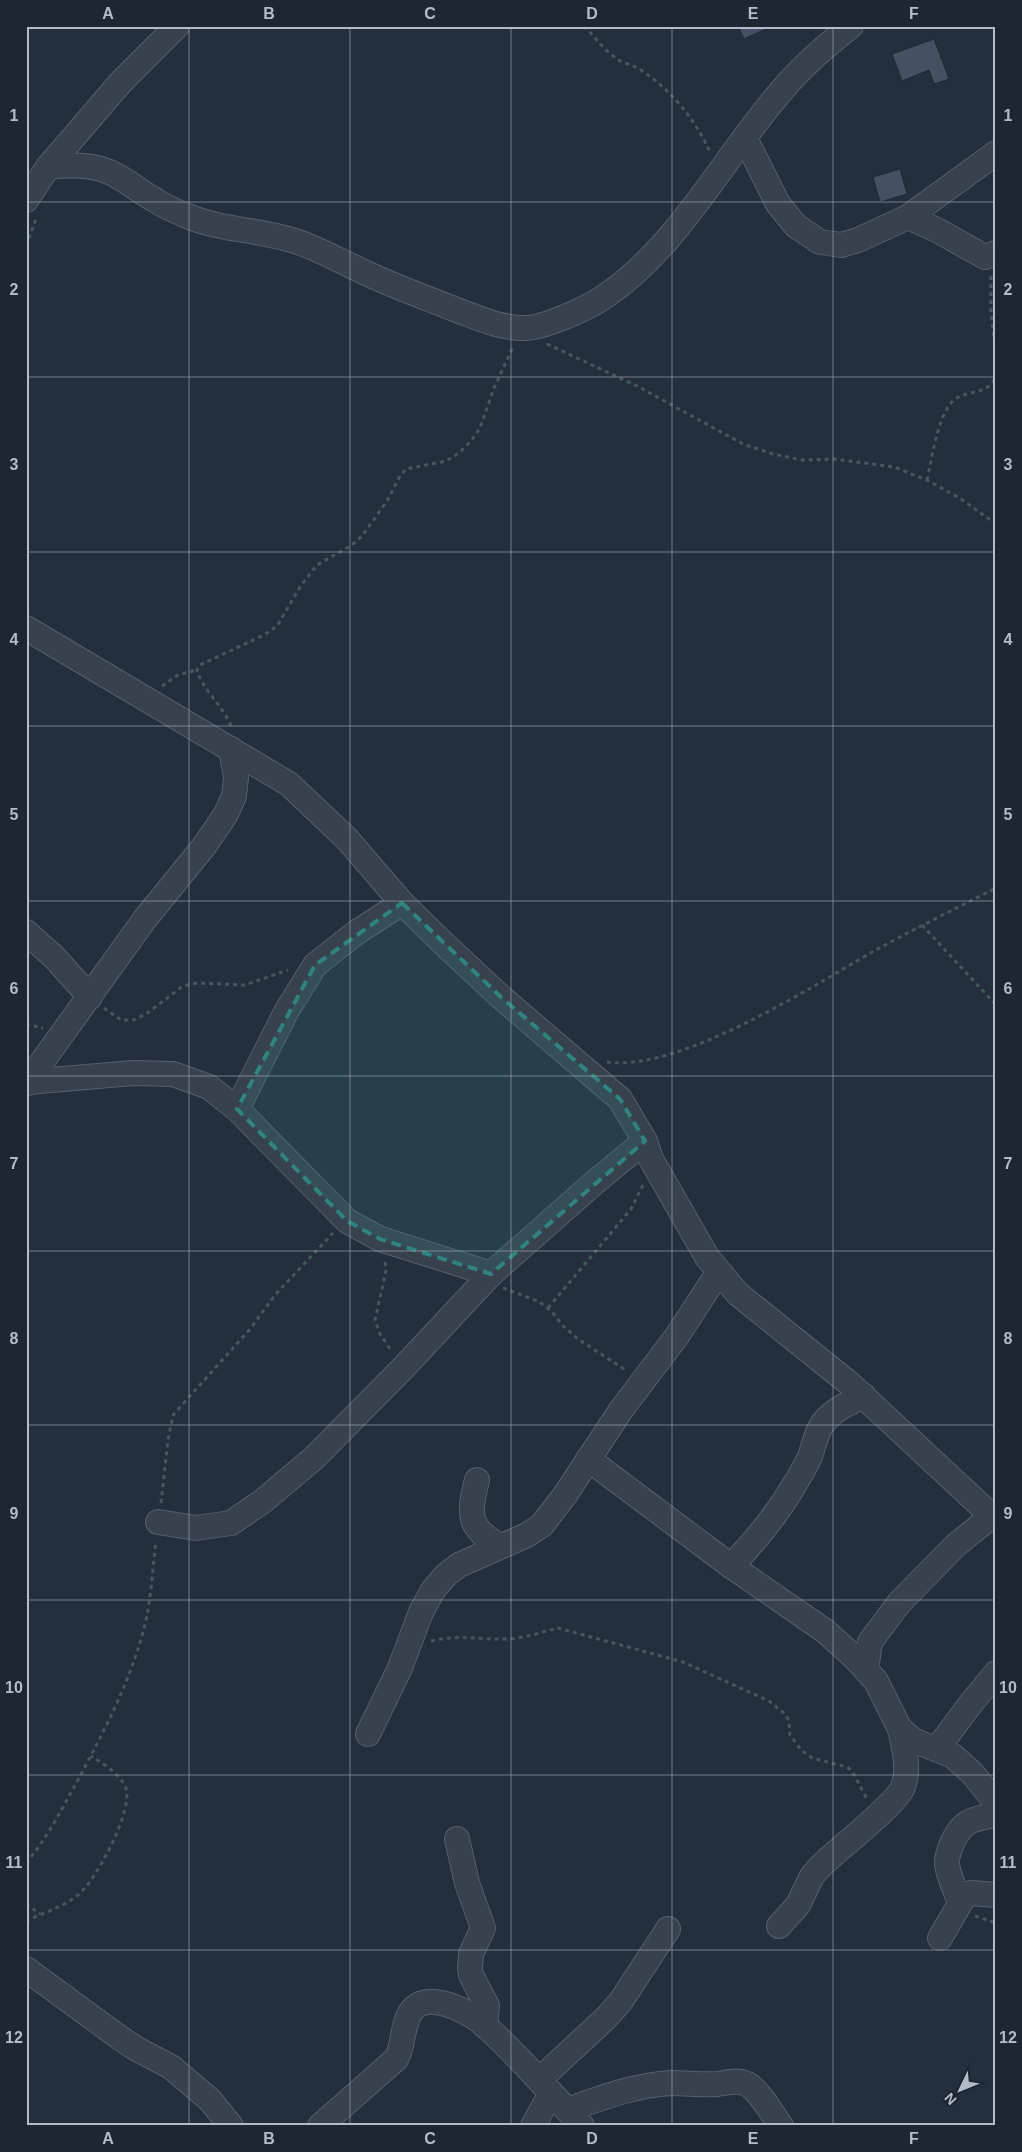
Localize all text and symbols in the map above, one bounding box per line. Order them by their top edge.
text: A [102,5,114,22]
text: B [263,5,275,22]
text: C [424,5,436,22]
text: D [586,5,598,22]
text: E [748,5,759,22]
text: F [909,5,919,22]
text: 1 [10,107,19,124]
text: 1 [1004,107,1013,124]
text: 2 [10,281,19,298]
text: 2 [1004,281,1013,298]
text: 3 [10,456,19,473]
text: 3 [1004,456,1013,473]
text: 4 [10,631,19,648]
text: 4 [1004,631,1013,648]
text: 5 [10,806,19,823]
text: 5 [1004,806,1013,823]
text: 6 [10,980,19,997]
text: 6 [1004,980,1013,997]
text: 7 [10,1155,19,1172]
text: 7 [1004,1155,1013,1172]
text: 8 [10,1330,19,1347]
text: 8 [1004,1330,1013,1347]
text: 9 [10,1505,19,1522]
text: 9 [1004,1505,1013,1522]
text: 10 [5,1679,23,1696]
text: 10 [999,1679,1017,1696]
text: 11 [6,1854,23,1871]
text: 11 [1000,1854,1017,1871]
text: 12 [5,2029,23,2046]
text: 12 [999,2029,1017,2046]
north arrow [934,2064,984,2114]
text: N [941,2090,960,2108]
text: A [102,2130,114,2147]
text: B [263,2130,275,2147]
text: C [424,2130,436,2147]
text: D [586,2130,598,2147]
text: E [748,2130,759,2147]
text: F [909,2130,919,2147]

